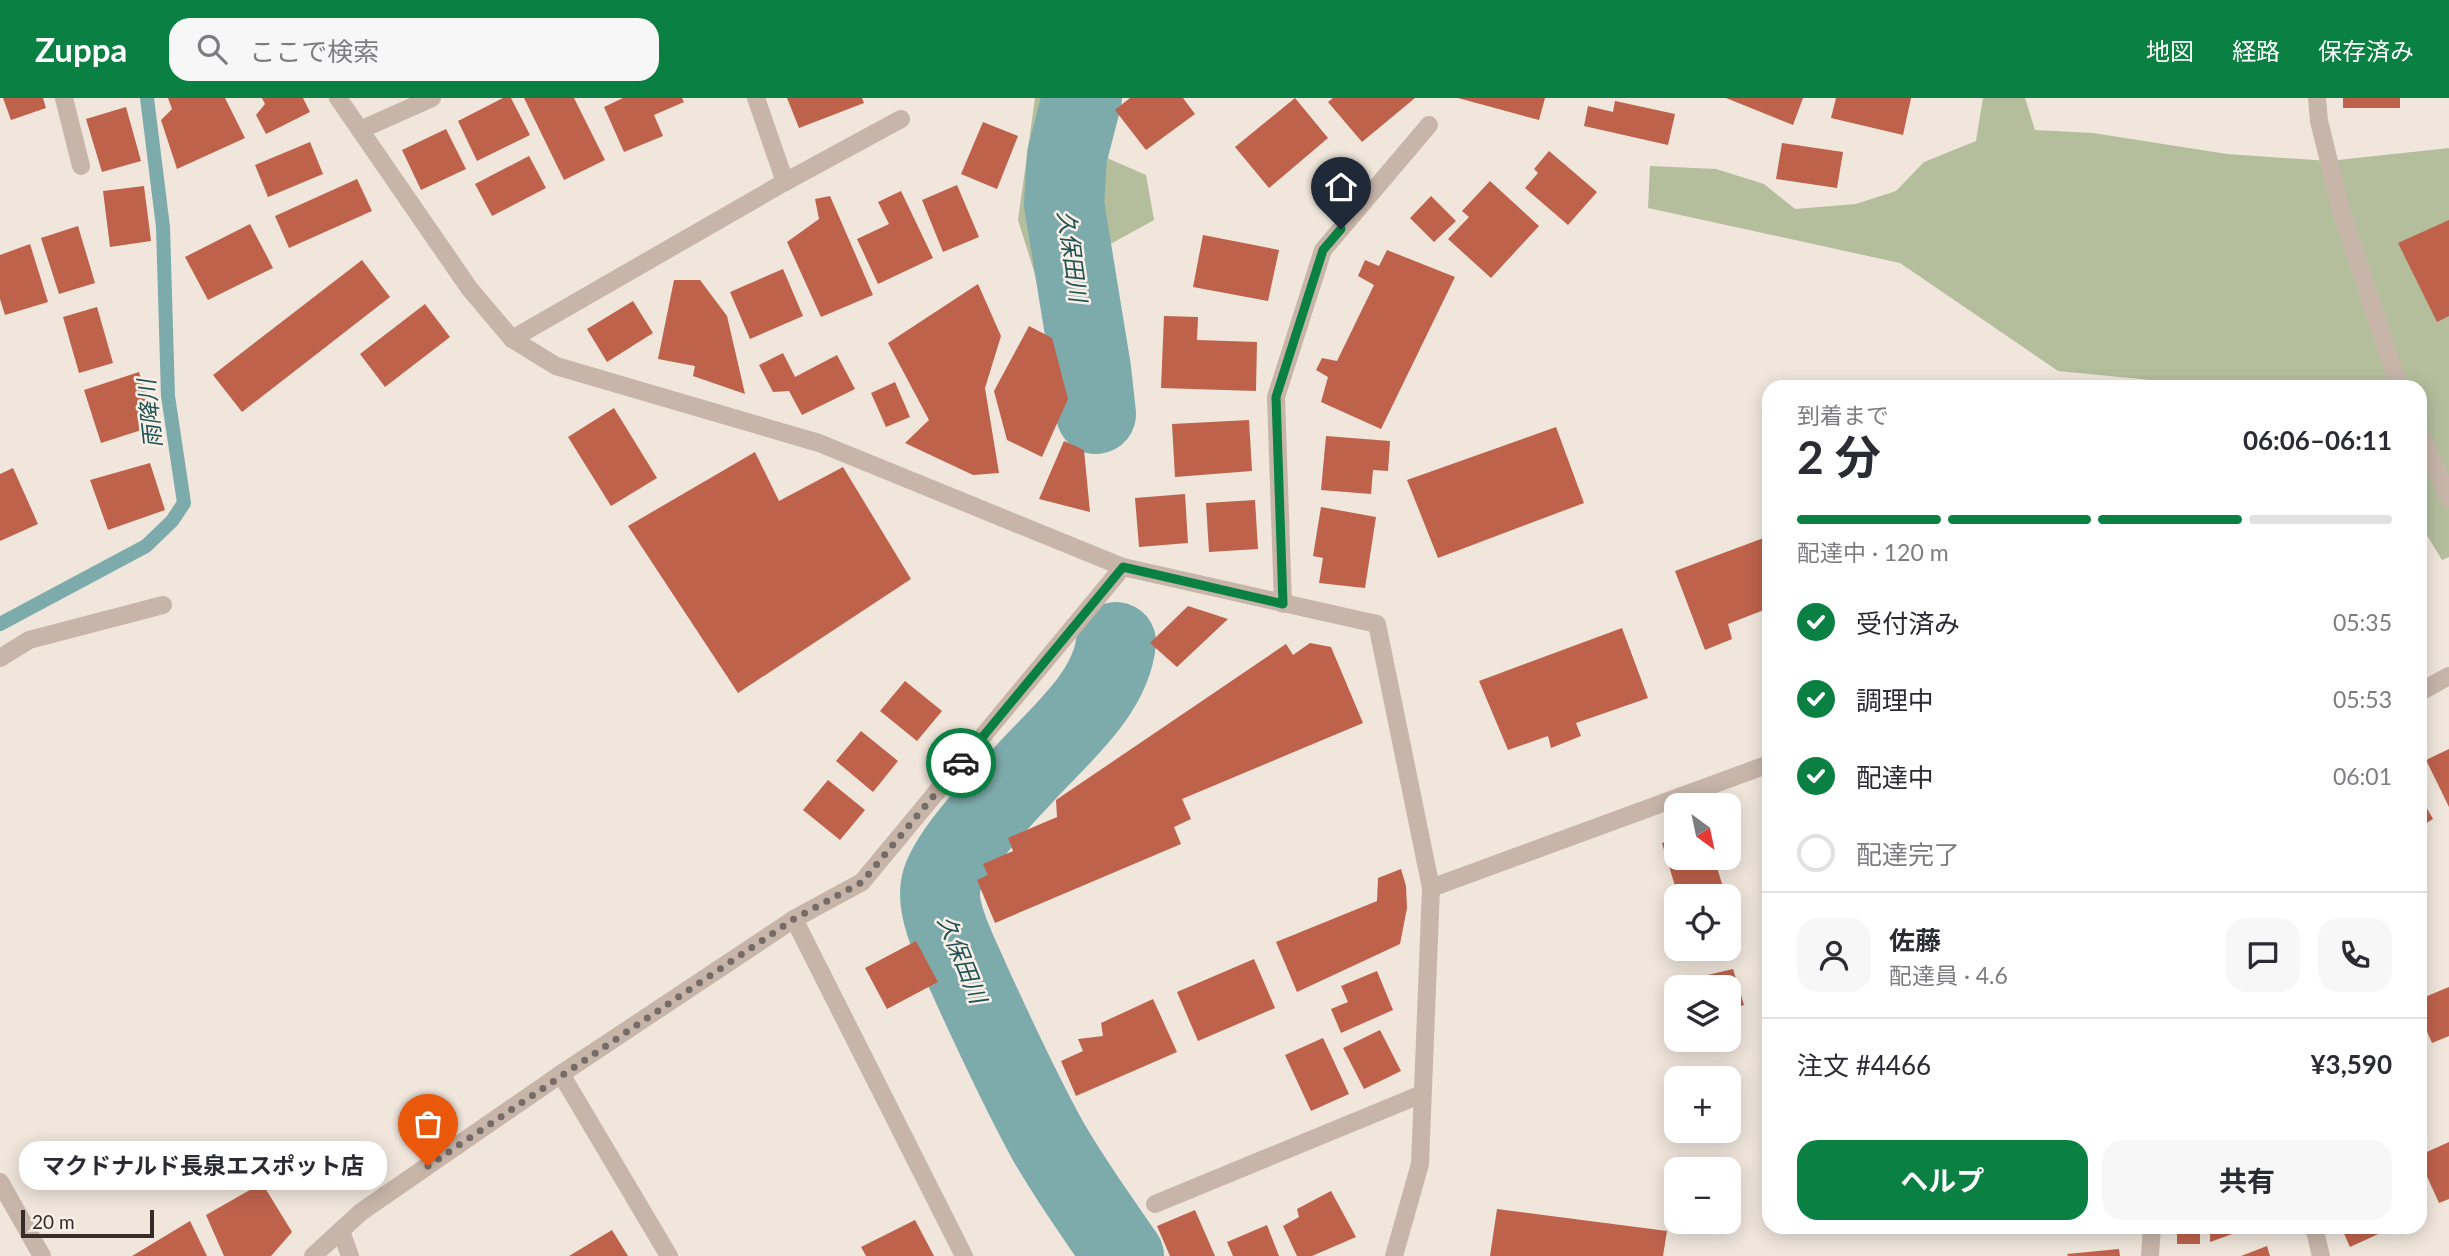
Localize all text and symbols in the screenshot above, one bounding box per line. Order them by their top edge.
search box [169,18,659,81]
text: Zuppa [35,29,127,69]
icon: search [193,30,231,68]
text: ここで検索 [249,35,379,67]
text: 地図 [2146,36,2194,65]
text: 経路 [2232,36,2280,65]
text: 保存済み [2318,36,2414,65]
pin [1311,157,1371,229]
icon: home [1322,168,1360,206]
water label: 久保田川 [1053,208,1094,306]
water label: 雨降川 [131,375,167,450]
text: 到着まで [1797,401,1889,429]
text: 06:06–06:11 [2243,424,2392,456]
text: 2 分 [1797,429,1881,484]
text: 配達中 · 120 m [1797,538,1949,566]
icon: check [1797,603,1835,641]
text: 受付済み [1856,607,1960,639]
text: 05:35 [2333,608,2392,636]
icon: check [1797,680,1835,718]
text: 調理中 [1856,684,1934,716]
text: 05:53 [2333,685,2392,713]
courier [926,728,996,798]
icon: car [942,744,980,782]
icon: check [1797,757,1835,795]
text: 配達中 [1856,761,1934,793]
text: 06:01 [2333,762,2392,790]
north arrow [1664,793,1741,870]
map controls [1664,793,1741,1234]
text: 配達完了 [1856,838,1960,870]
button: locate [1664,884,1741,961]
water label: 久保田川 [933,911,994,1010]
button: person [1797,918,1871,992]
button: chat [2226,918,2300,992]
button: phone [2318,918,2392,992]
text: 佐藤 [1889,924,1941,956]
text: 配達員 · 4.6 [1889,961,2008,989]
button: layers [1664,975,1741,1052]
text: ¥3,590 [2311,1048,2392,1080]
text: 注文 #4466 [1797,1049,1931,1081]
button: + [1664,1066,1741,1143]
pin [398,1094,458,1166]
icon: bag [409,1105,447,1143]
button: ヘルプ [1797,1140,2088,1220]
button: 共有 [2102,1140,2392,1220]
callout: マクドナルド長泉エスポット店 [19,1142,386,1190]
text: マクドナルド長泉エスポット店 [42,1151,364,1179]
button: − [1664,1157,1741,1234]
scale bar [21,1207,154,1239]
text: 20 m [32,1210,75,1233]

